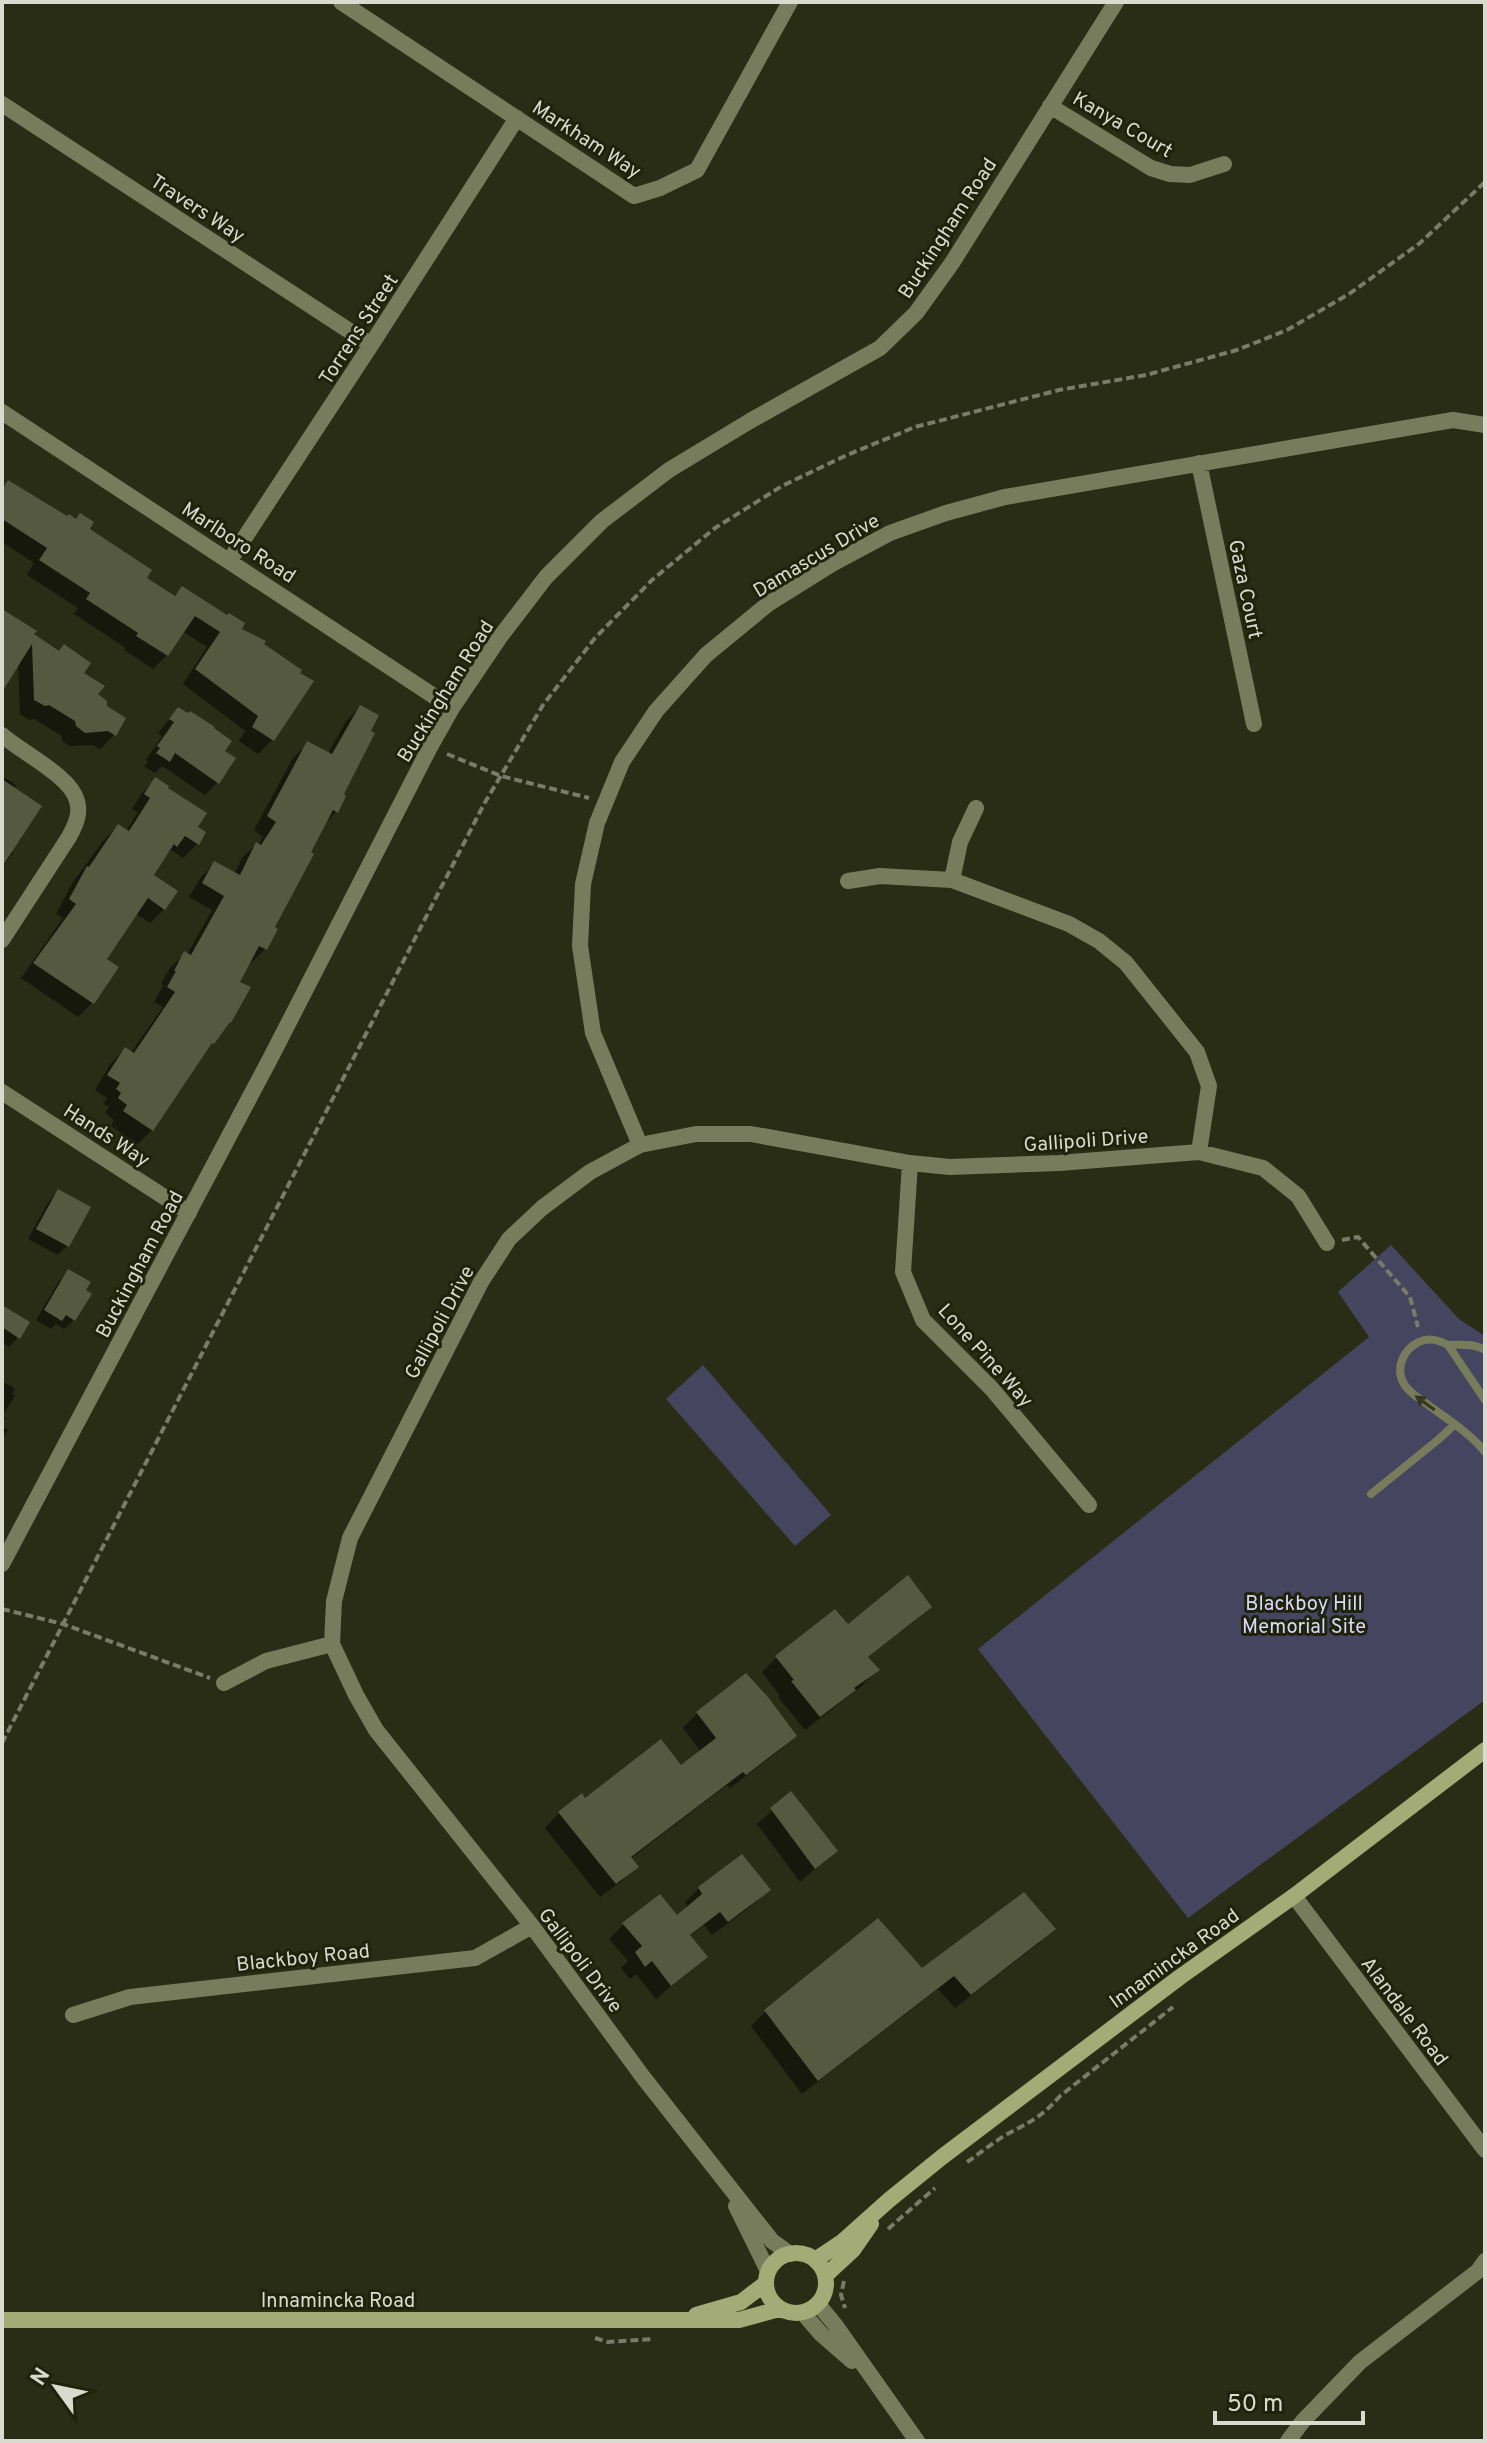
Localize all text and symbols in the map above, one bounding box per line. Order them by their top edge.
street label: Kanya Court [1067,87,1177,165]
street label: Markham Way [526,96,646,186]
street label: Buckingham Road [893,154,1004,304]
street label: Travers Way [145,170,249,250]
street label: Torrens Street [314,270,405,391]
street label: Marlboro Road [176,497,300,590]
street label: Damascus Drive [749,509,885,605]
street label: Gaza Court [1221,537,1267,641]
street label: Buckingham Road [393,616,501,768]
street label: Hands Way [58,1099,154,1174]
street label: Gallipoli Drive [1023,1125,1149,1159]
street label: Buckingham Road [91,1187,190,1343]
street label: Gallipoli Drive [400,1262,482,1384]
street label: Lone Pine Way [931,1299,1038,1414]
one-way arrow [1414,1395,1436,1411]
park label: Blackboy Hill Memorial Site [1242,1592,1366,1641]
street label: Gallipoli Drive [531,1903,627,2019]
street label: Innamincka Road [1105,1904,1245,2016]
street label: Blackboy Road [235,1939,371,1979]
street label: Alandale Road [1354,1952,1453,2072]
street label: Innamincka Road [261,2289,415,2315]
north arrow [16,2347,96,2427]
text: N [26,2363,57,2391]
scale bar [1215,2375,1363,2425]
text: 50 m [1227,2390,1283,2420]

